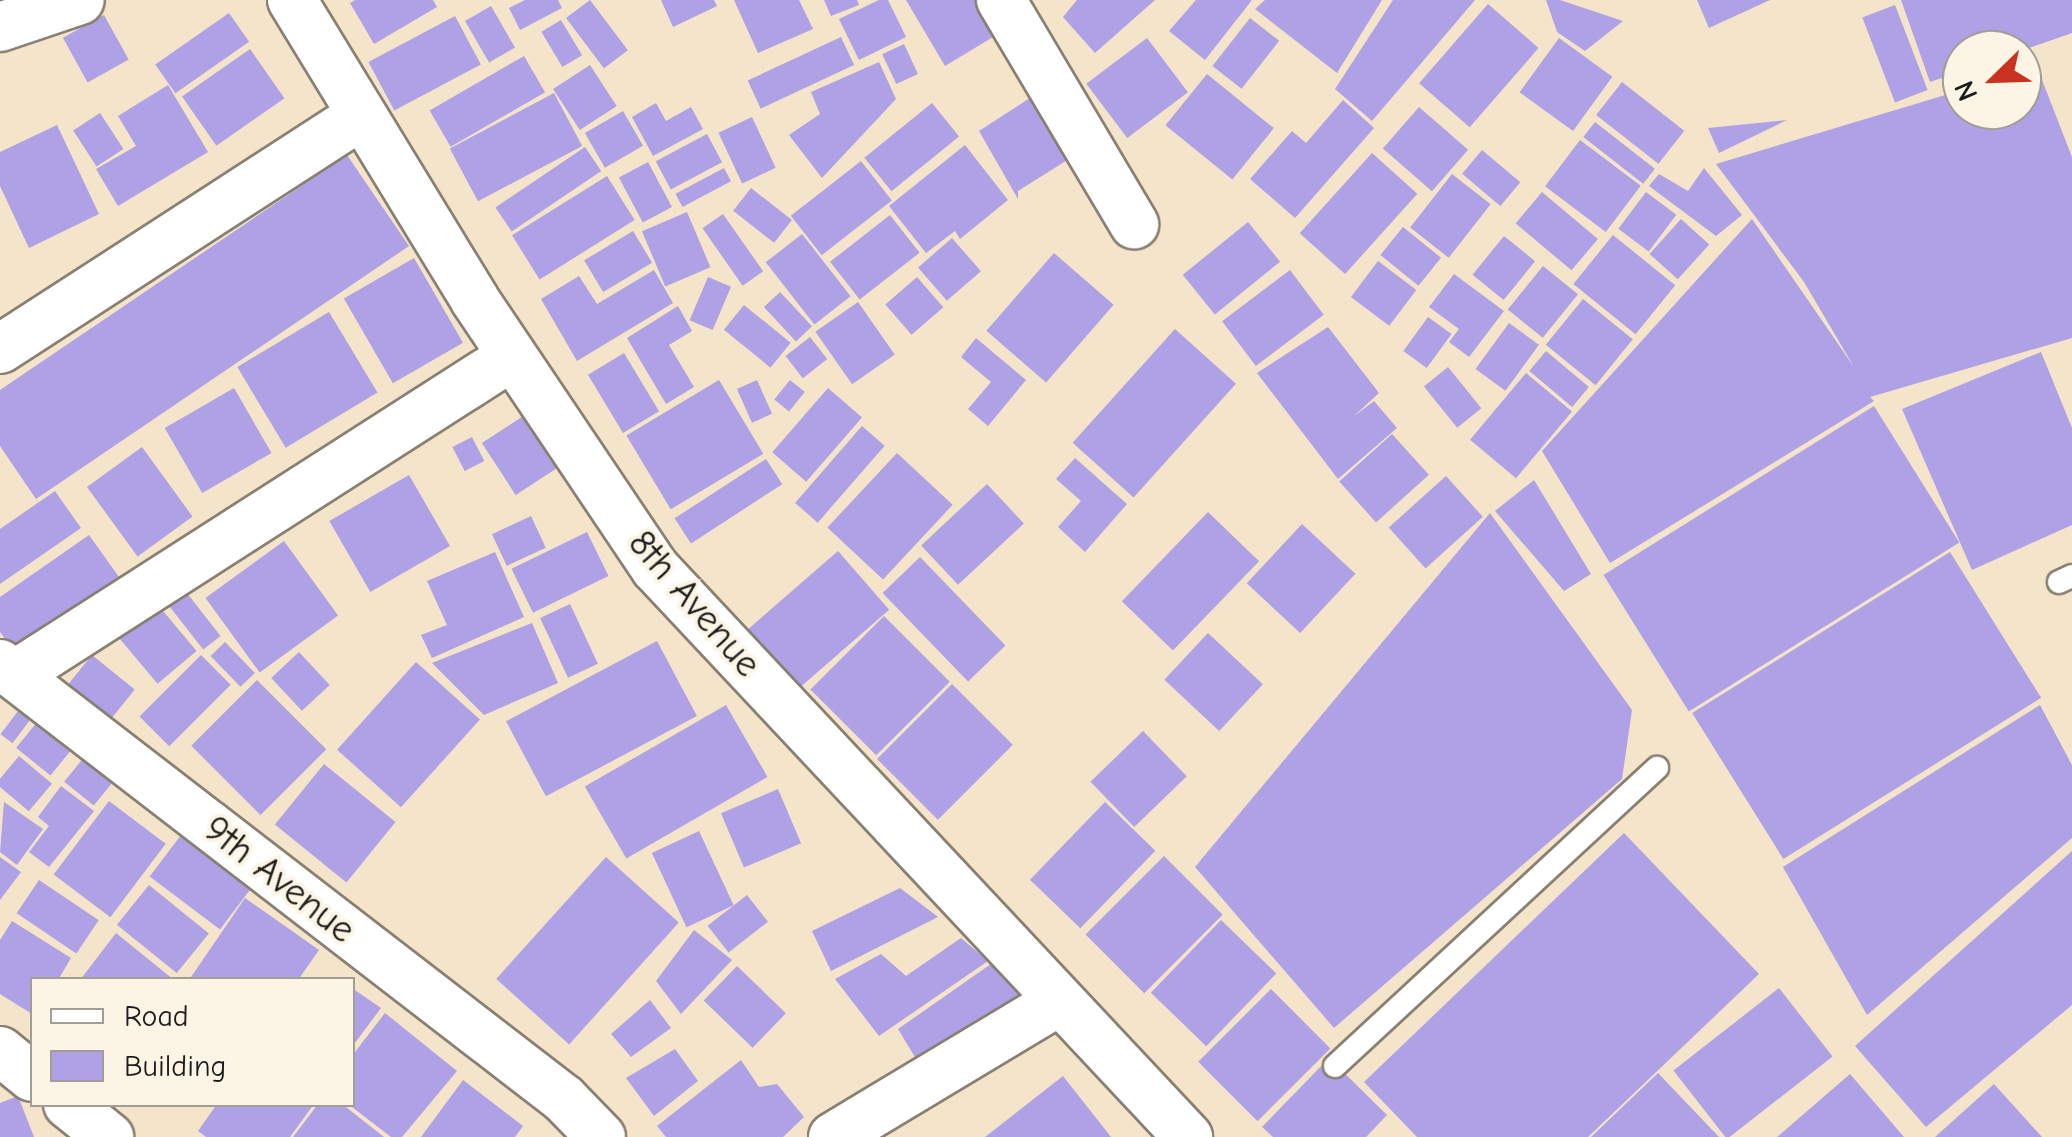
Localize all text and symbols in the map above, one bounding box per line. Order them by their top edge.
north arrow [1942,30,2042,130]
text: N [1948,76,1985,106]
street label: 8th Avenue [618,521,770,687]
street label: 9th Avenue [194,807,364,953]
legend [30,977,355,1107]
text: Road [124,999,189,1034]
text: Building [124,1049,227,1084]

